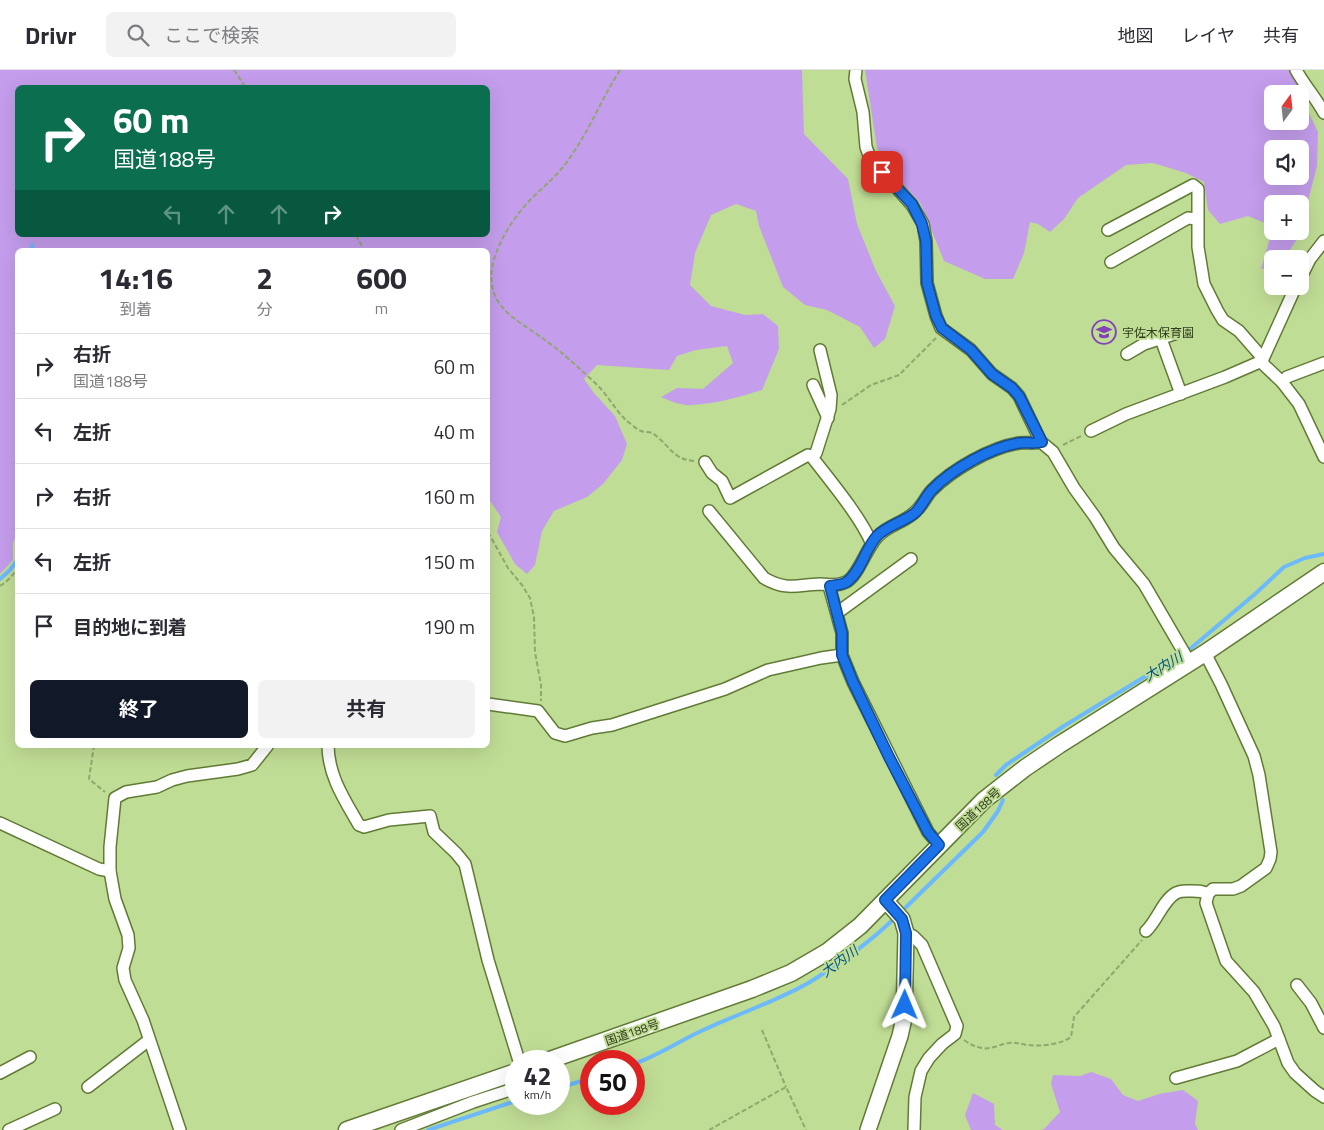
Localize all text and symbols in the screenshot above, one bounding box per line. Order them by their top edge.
search box [106,12,456,57]
text: Drivr [25,17,76,53]
text: ここで検索 [164,20,259,49]
icon: search [124,21,152,49]
text: 地図 [1118,22,1154,49]
text: レイヤ [1182,22,1235,49]
text: 共有 [1263,22,1299,49]
north arrow [1264,85,1309,130]
map controls [1264,85,1309,295]
text: 60 m [113,93,189,147]
icon: right [30,105,95,170]
button: sound [1264,140,1309,185]
text: 国道188号 [113,142,216,176]
pin [861,151,903,193]
icon: arrive [868,158,896,186]
button: + [1264,195,1309,240]
icon: left [159,200,187,228]
icon: ahead [212,200,240,228]
icon: ahead [265,200,293,228]
icon: right [318,200,346,228]
button: − [1264,250,1309,295]
text: 14:16 [98,255,173,301]
text: 2 [256,255,273,301]
text: 600 [356,255,407,301]
text: m [375,296,388,320]
text: 到着 [120,297,152,321]
text: 分 [257,297,273,321]
school or university icon: 宇佐木保育園 [1091,319,1117,345]
place label: 宇佐木保育園 [1122,323,1194,342]
text: 右折 [73,339,111,368]
icon: right [30,352,58,380]
text: 60 m [434,352,475,381]
text: 国道188号 [73,369,148,393]
icon: left [30,417,58,445]
text: 左折 [73,417,111,446]
text: 40 m [434,417,475,446]
icon: right [30,482,58,510]
text: 右折 [73,482,111,511]
text: 160 m [423,482,475,511]
icon: left [30,547,58,575]
text: 左折 [73,547,111,576]
text: 150 m [423,547,475,576]
icon: arrive [30,612,58,640]
text: 目的地に到着 [73,612,187,641]
text: 190 m [423,612,475,641]
water label: 大内川 [1140,645,1188,686]
button: 終了 [30,680,248,738]
button: 共有 [258,680,475,738]
street label: 国道188号 [951,783,1005,835]
water label: 大内川 [816,939,864,982]
position arrow [878,978,930,1030]
street label: 国道188号 [602,1014,662,1050]
speed limit sign: 50 [580,1050,645,1115]
text: 42 [523,1057,552,1095]
text: km/h [524,1085,551,1104]

